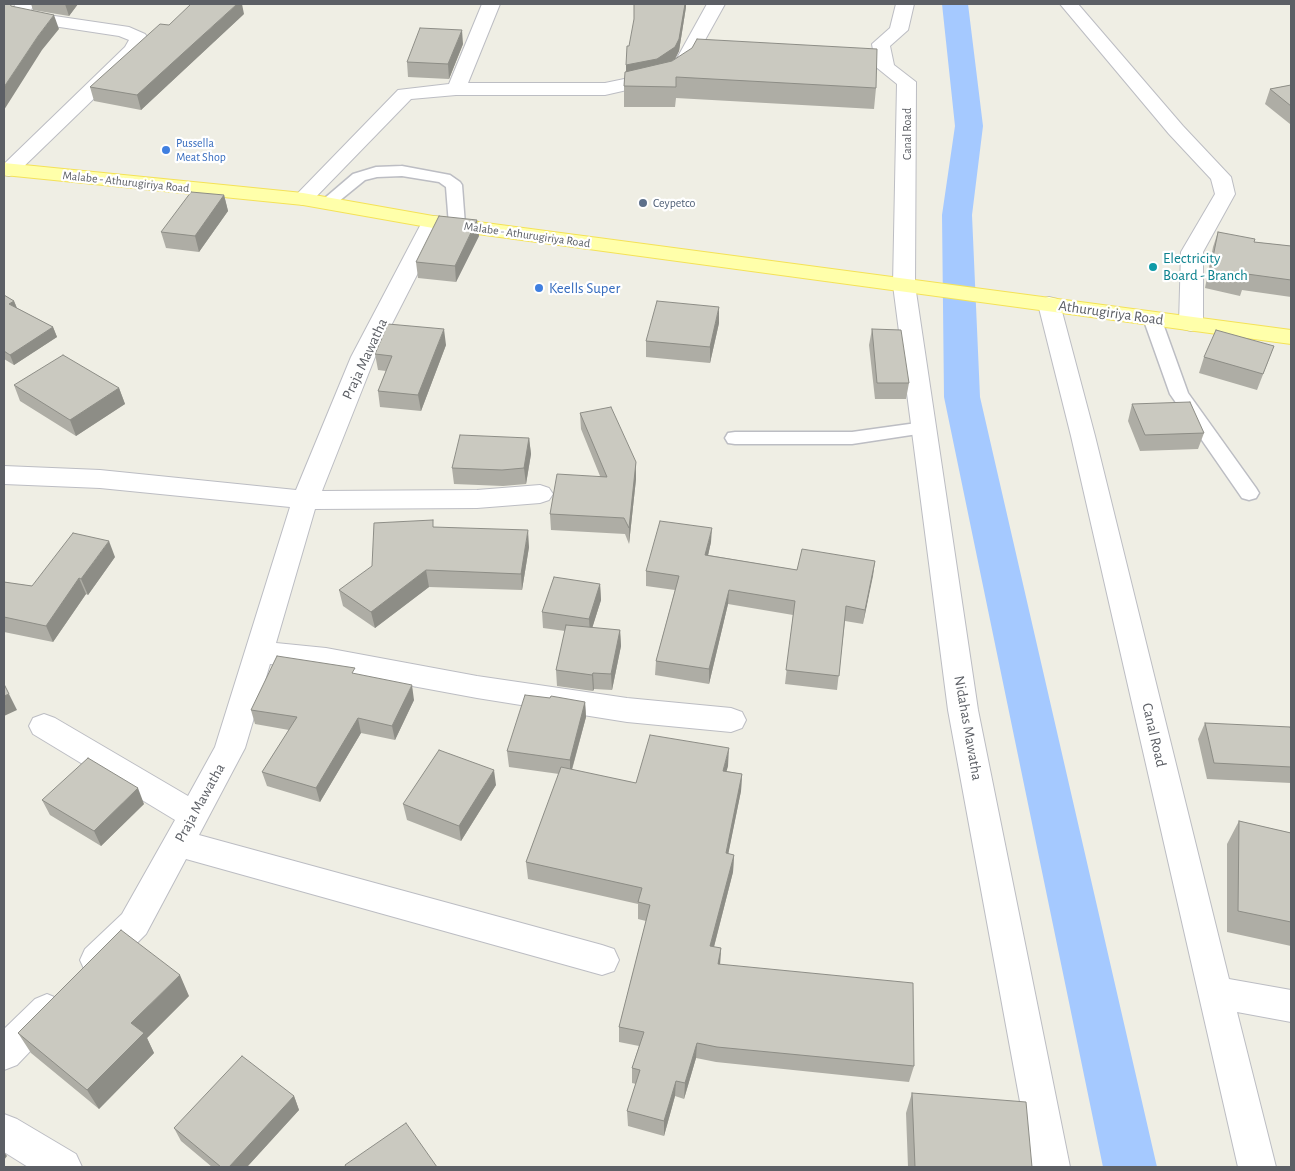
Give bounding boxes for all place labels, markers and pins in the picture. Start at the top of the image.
place label: Pussella Meat Shop [176,136,226,164]
marker: Pussella Meat Shop [160,144,172,156]
place label: Ceypetco [653,196,695,210]
marker: Ceypetco [637,197,649,209]
place label: Electricity Board - Branch [1163,249,1248,284]
marker: Electricity Board - Branch [1147,261,1159,273]
place label: Keells Super [549,279,620,297]
marker: Keells Super [533,282,545,294]

